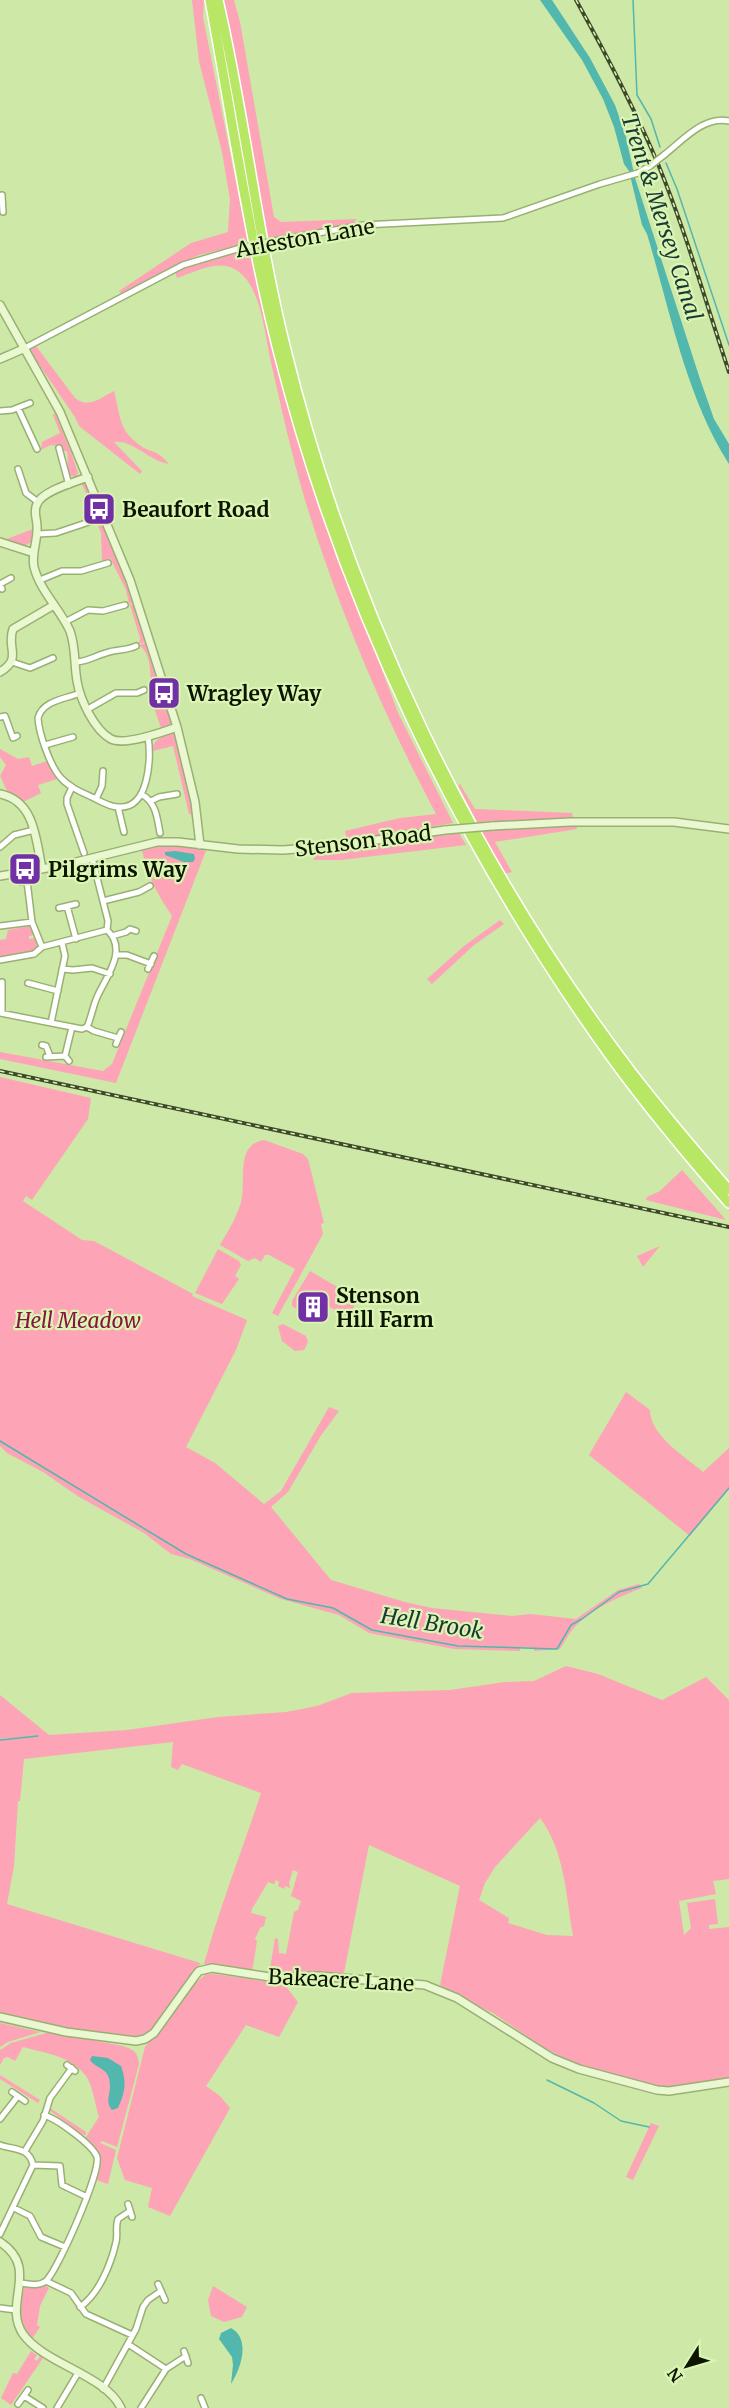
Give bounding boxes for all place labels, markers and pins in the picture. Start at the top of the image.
bus stop icon: Beaufort Road [81,491,117,527]
place label: Beaufort Road [122,496,270,523]
bus stop icon: Wragley Way [146,675,182,711]
place label: Wragley Way [186,680,322,707]
bus stop icon: Pilgrims Way [7,851,43,887]
place label: Pilgrims Way [48,856,188,883]
place label: Stenson Hill Farm [336,1282,434,1333]
building icon: Stenson Hill Farm [295,1289,331,1325]

